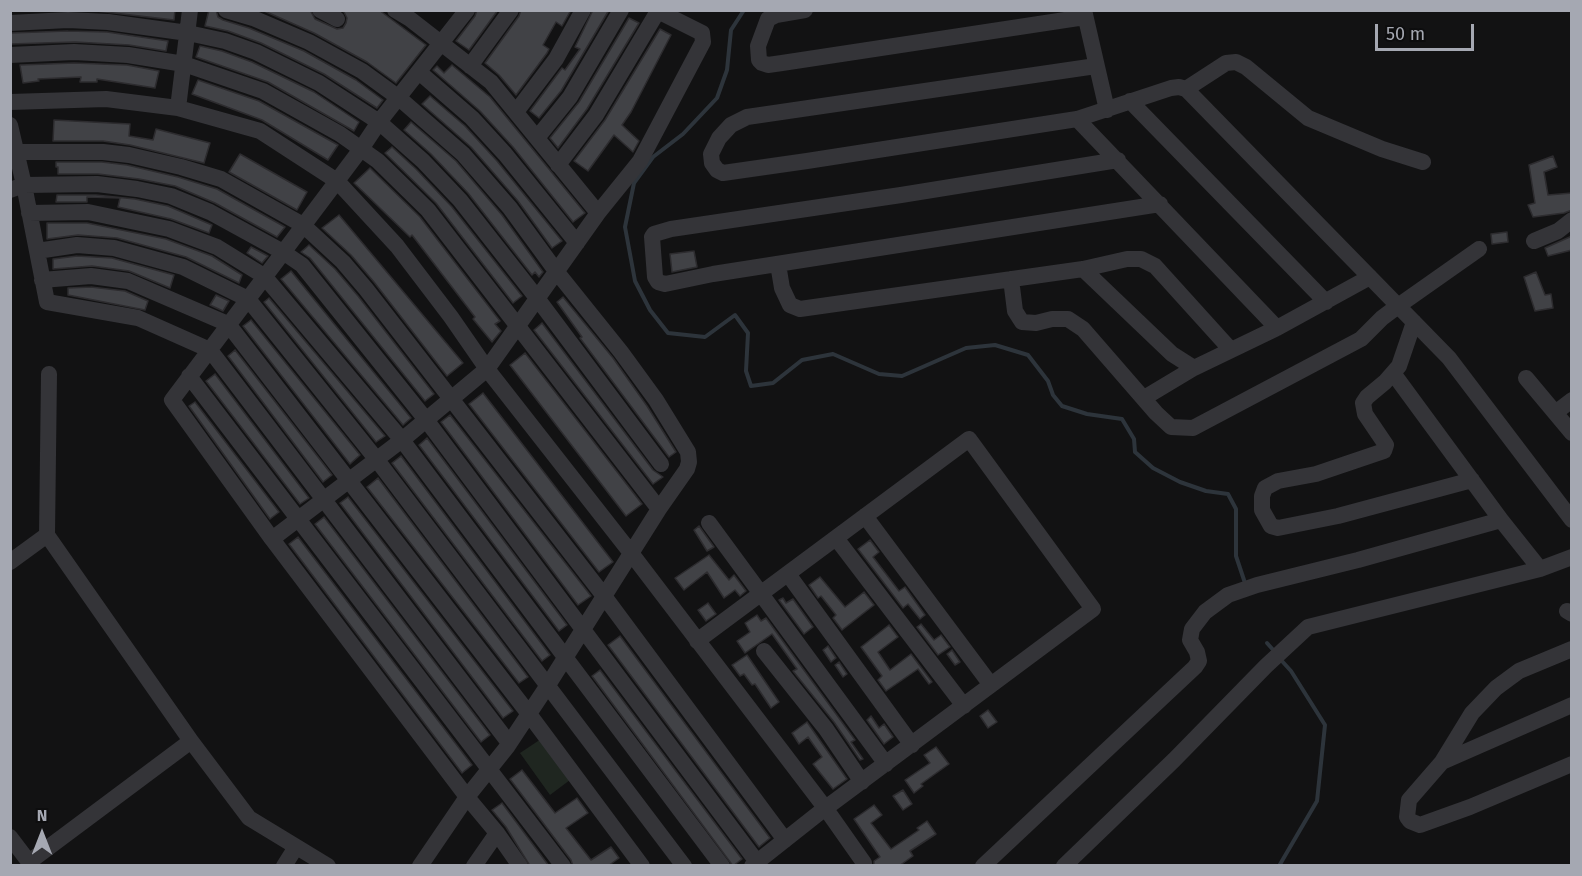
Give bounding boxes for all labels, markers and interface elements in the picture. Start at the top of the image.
scale bar [1378,12,1477,50]
text: 50 m [1386,23,1425,45]
north arrow [12,804,72,864]
text: N [37,806,47,825]

